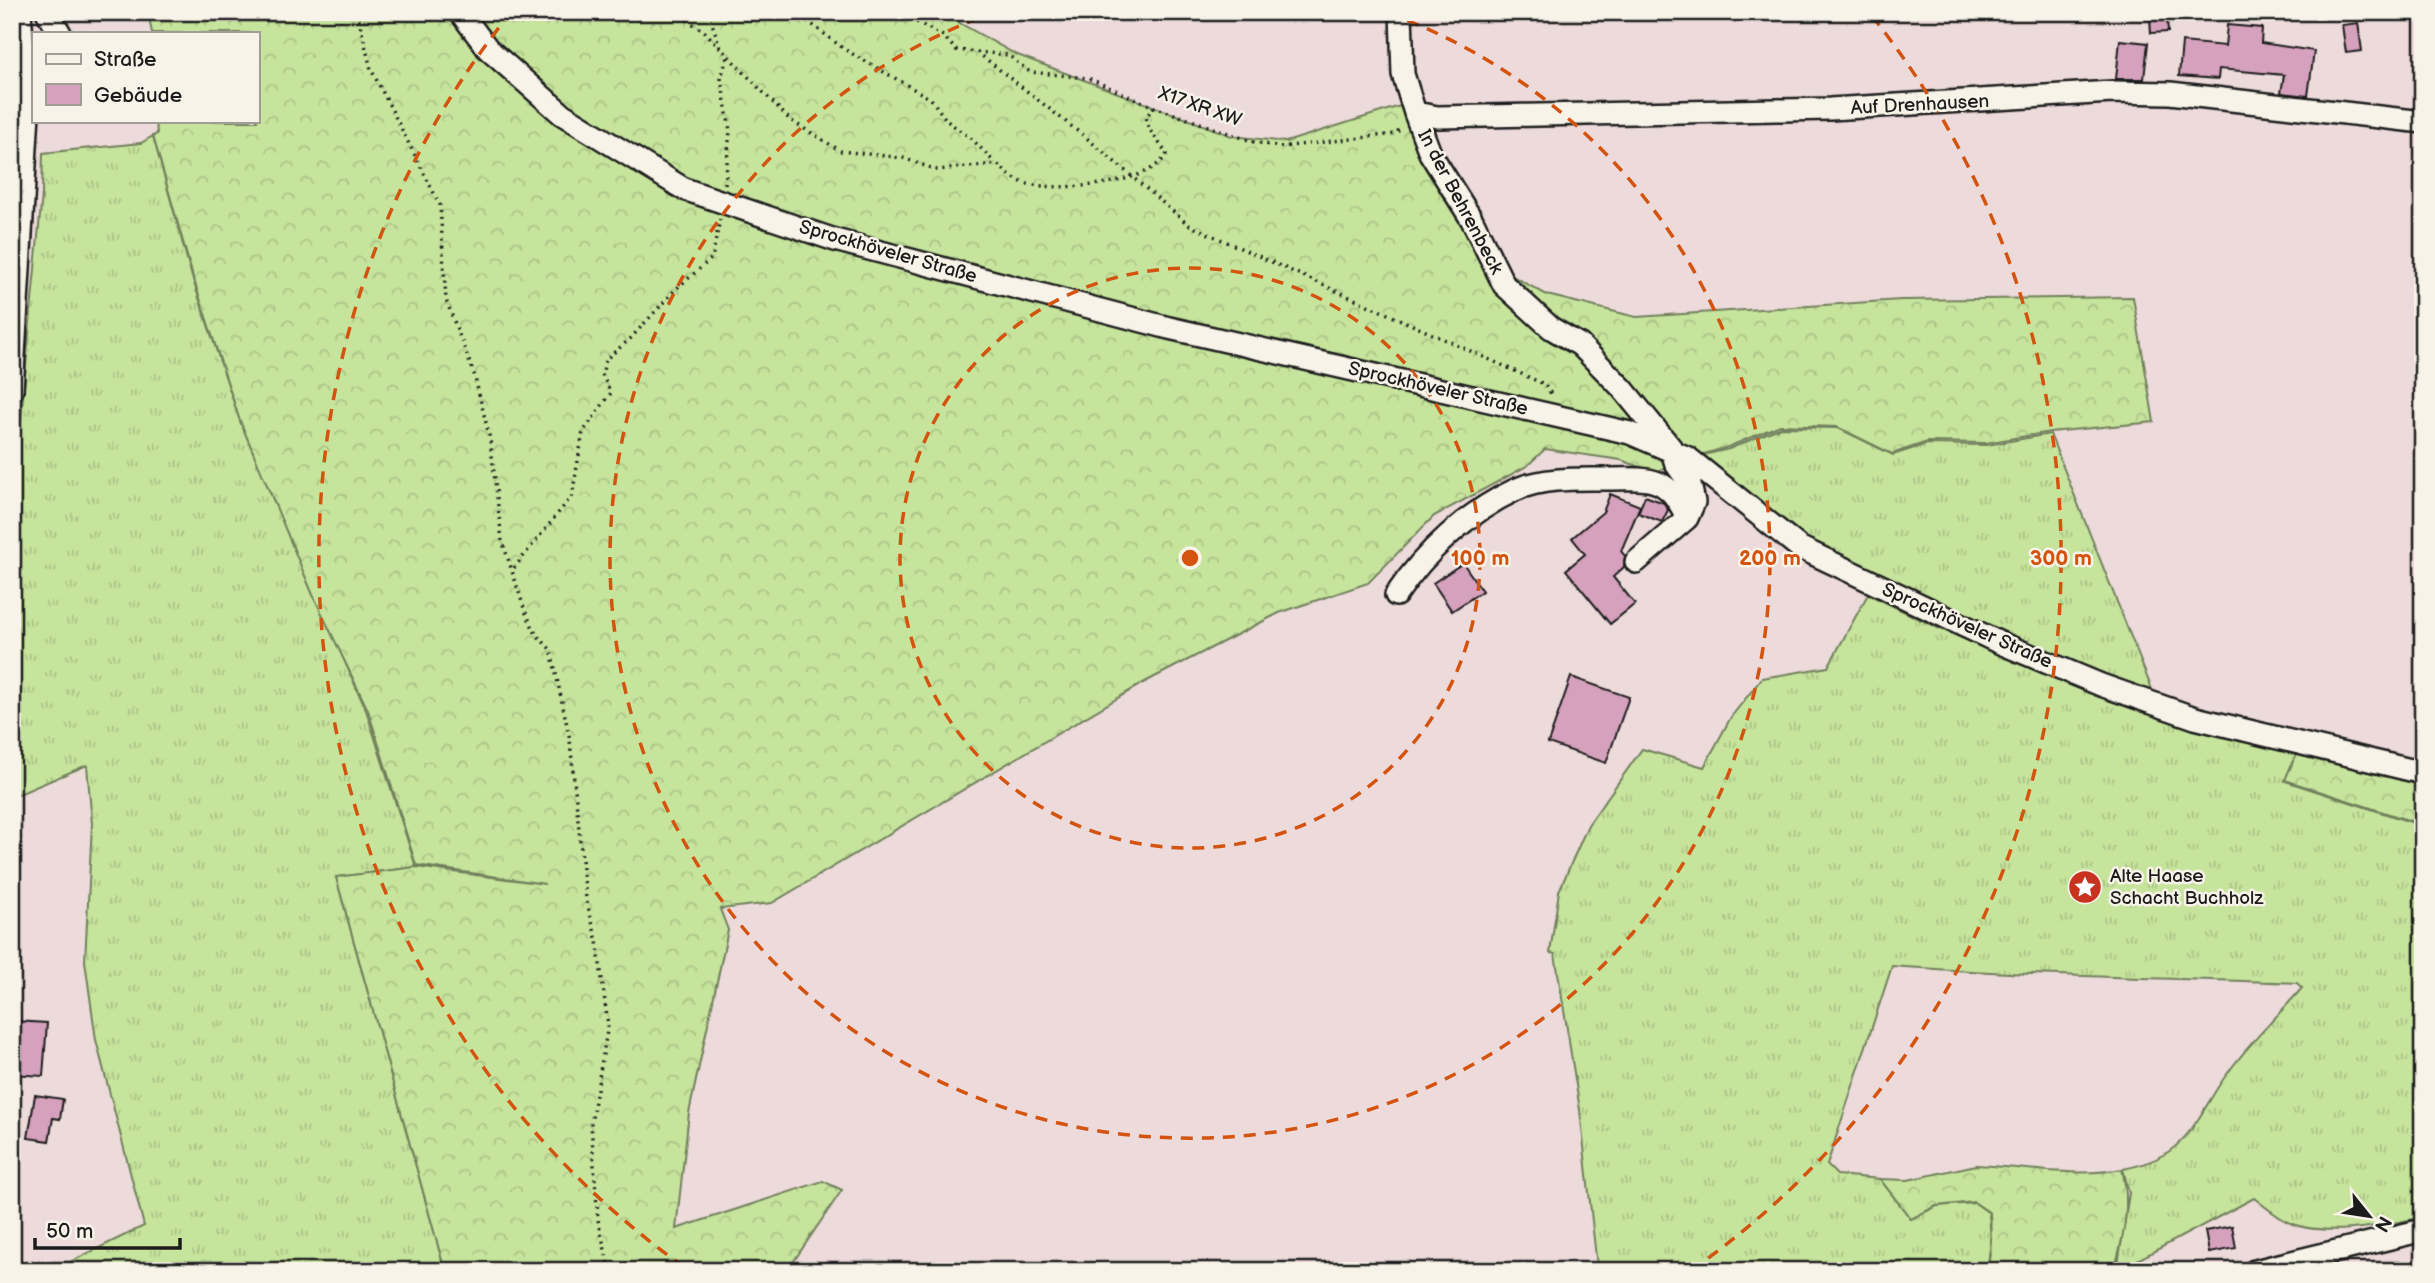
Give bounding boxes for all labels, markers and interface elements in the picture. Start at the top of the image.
legend [32,32,259,122]
text: Straße [94,47,156,72]
street label: X17 XR XW [1154,82,1245,132]
text: Gebäude [94,83,182,108]
street label: Auf Drenhausen [1850,90,1990,120]
street label: In der Behrenbeck [1412,126,1508,279]
street label: Sprockhöveler Straße [796,216,980,288]
street label: Sprockhöveler Straße [1346,357,1530,421]
centre of rings [1178,546,1202,570]
text: 100 m [1451,546,1509,571]
text: 200 m [1739,546,1801,571]
text: 300 m [2030,546,2092,571]
street label: Sprockhöveler Straße [1878,578,2056,674]
place label: Alte Haase Schacht Buchholz [2110,865,2264,910]
place icon: Alte Haase Schacht Buchholz [2066,868,2104,906]
north arrow [2334,1182,2404,1252]
scale bar [35,1206,180,1250]
text: N [2369,1212,2396,1236]
text: 50 m [46,1219,93,1244]

